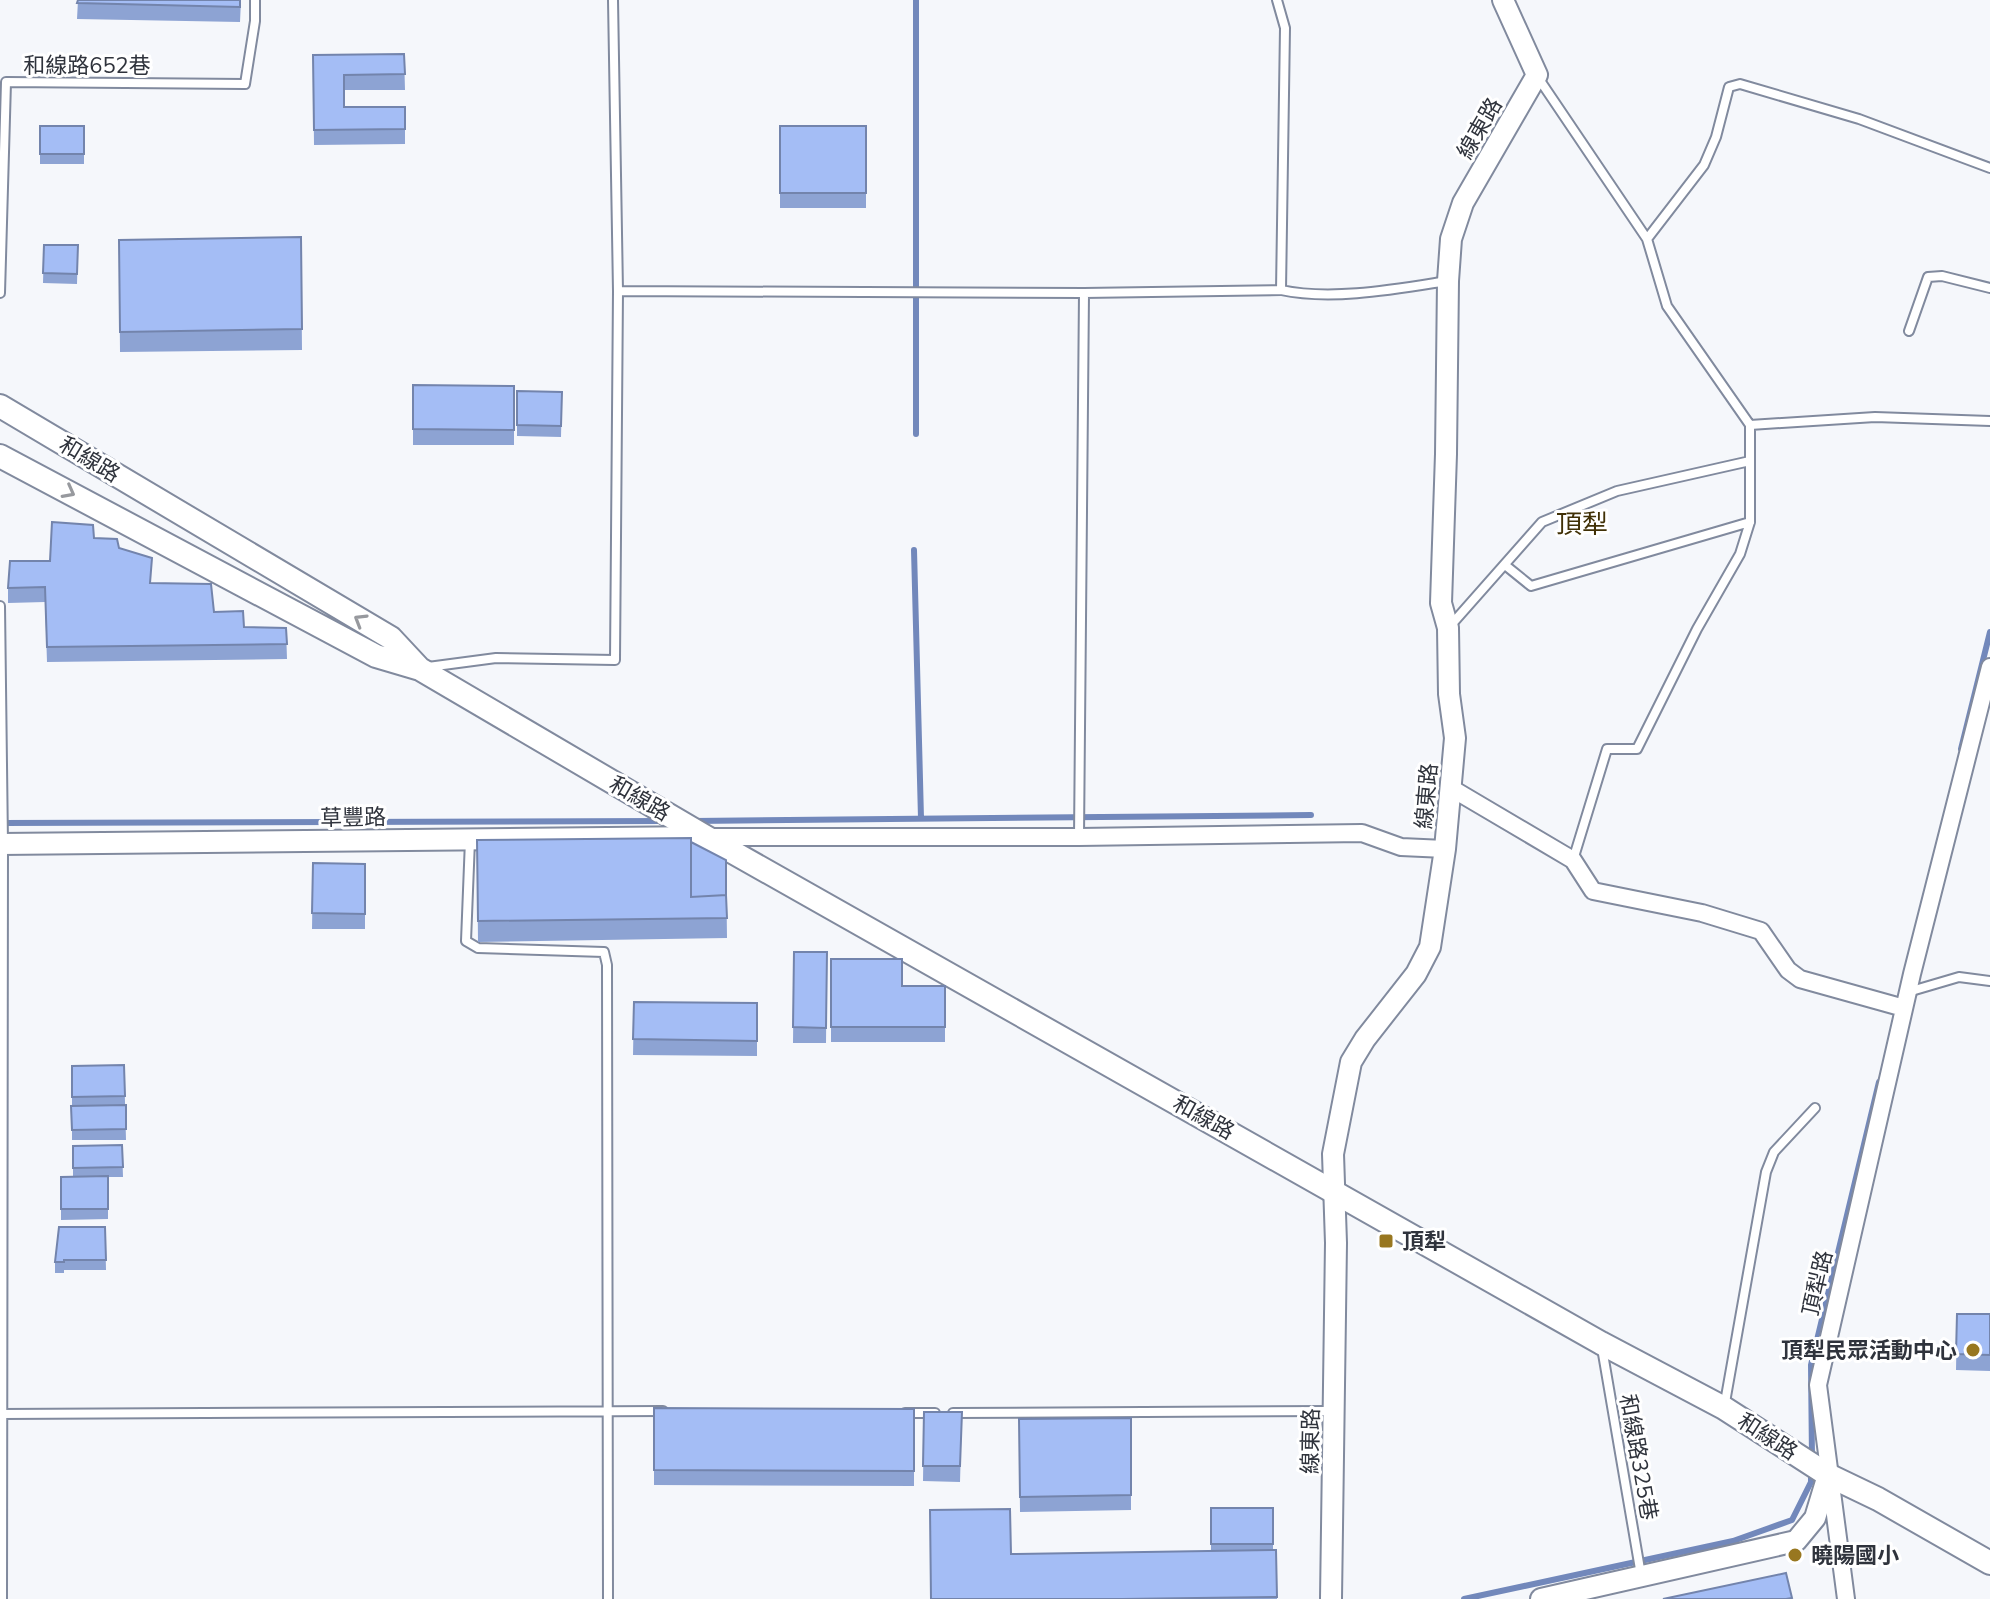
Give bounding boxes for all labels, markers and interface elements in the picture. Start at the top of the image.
street label: 和線路652巷 [23,51,151,81]
street label: 線東路 [1450,92,1509,165]
street label: 和線路 [53,430,126,490]
one-way arrow [61,483,75,498]
district label: 頂犁 [1556,507,1608,542]
one-way arrow [354,614,369,630]
street label: 線東路 [1409,762,1445,830]
street label: 和線路 [603,769,676,828]
street label: 草豐路 [320,802,386,834]
street label: 和線路 [1167,1089,1240,1147]
place label: 頂犁 [1402,1227,1446,1257]
marker: 頂犁 [1377,1232,1395,1250]
street label: 頂犁路 [1796,1248,1840,1319]
place label: 頂犁民眾活動中心 [1781,1336,1957,1366]
marker: 頂犁民眾活動中心 [1964,1341,1982,1359]
street label: 和線路325巷 [1612,1392,1664,1523]
street label: 和線路 [1732,1406,1803,1467]
street label: 線東路 [1295,1408,1327,1474]
place label: 曉陽國小 [1811,1541,1899,1571]
marker: 曉陽國小 [1786,1546,1804,1564]

